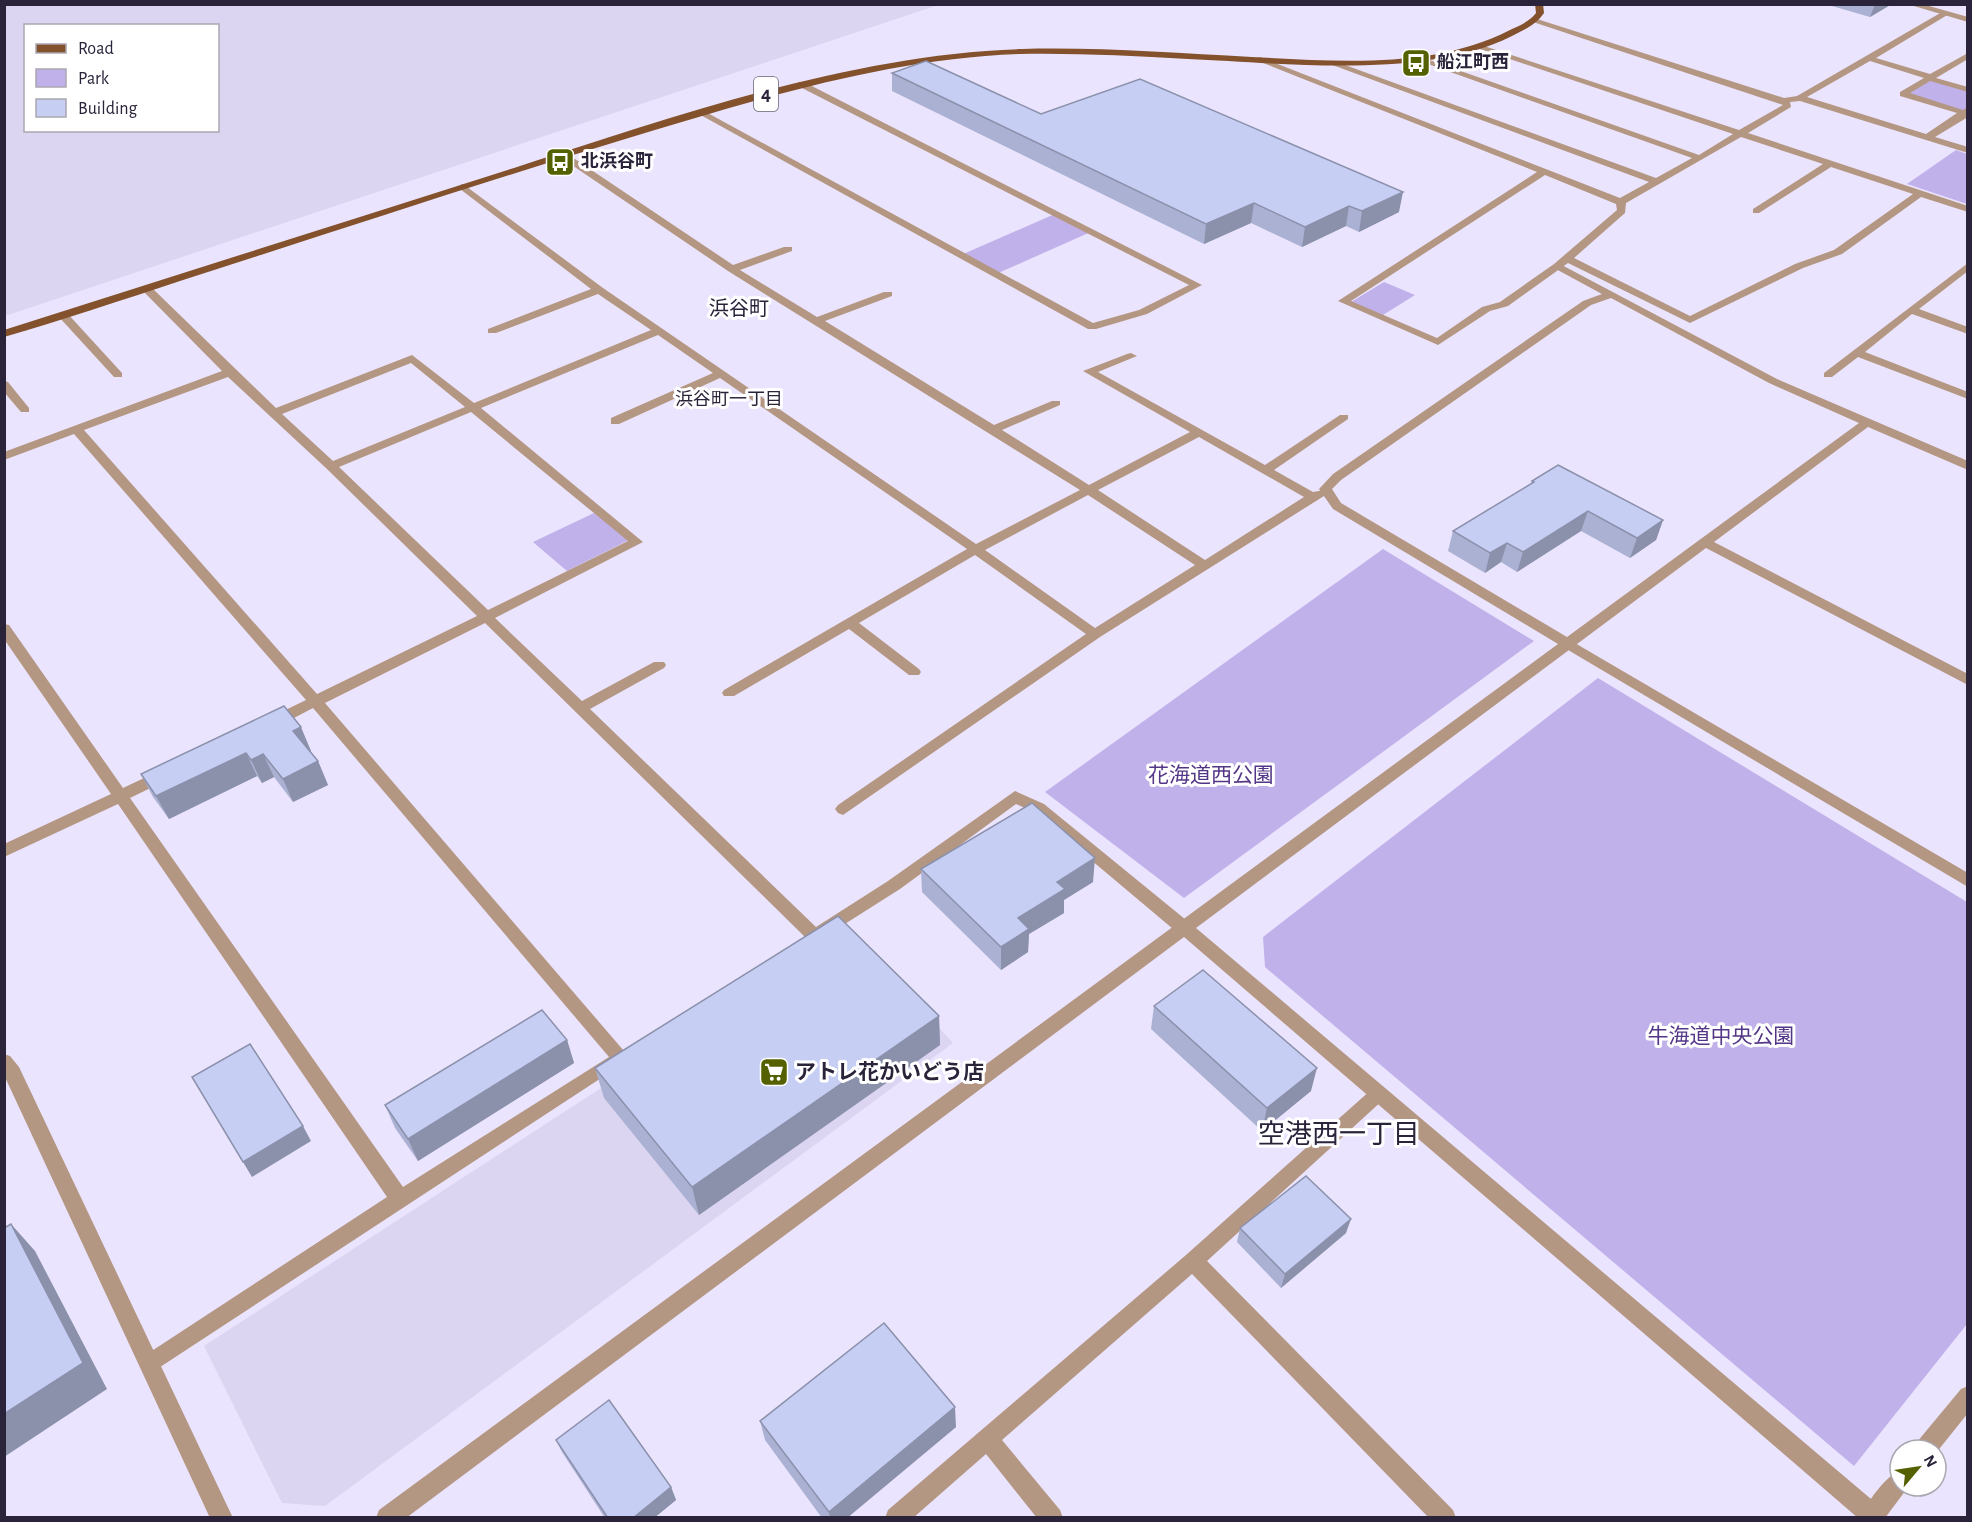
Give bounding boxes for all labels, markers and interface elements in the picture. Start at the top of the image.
legend [24,24,219,132]
text: Road [78,40,114,58]
bus stop icon: 船江町西 [1400,47,1432,79]
place label: 船江町西 [1437,52,1509,72]
text: Park [78,70,110,88]
road number: 4 [754,77,778,111]
text: Building [78,100,138,118]
bus stop icon: 北浜谷町 [544,146,576,178]
place label: 北浜谷町 [581,151,653,171]
district label: 浜谷町 [709,298,769,319]
district label: 浜谷町一丁目 [675,389,783,409]
park label: 花海道西公園 [1148,764,1274,786]
park label: 牛海道中央公園 [1648,1025,1795,1047]
supermarket icon: アトレ花かいどう店 [758,1056,790,1088]
place label: アトレ花かいどう店 [795,1061,984,1083]
district label: 空港西一丁目 [1258,1120,1420,1148]
north arrow [1888,1438,1948,1498]
text: N [1921,1452,1940,1470]

